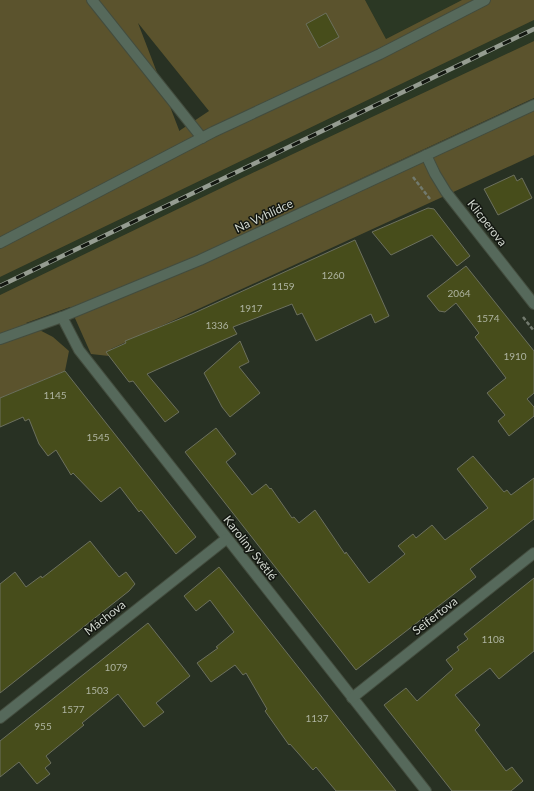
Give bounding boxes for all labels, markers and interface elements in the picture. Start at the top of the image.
street label: Na Vyhlídce [232,195,295,236]
street label: Klicperova [464,196,510,249]
house number: 1260 [321,269,345,281]
house number: 1159 [271,280,295,292]
house number: 2064 [447,287,471,299]
house number: 1917 [239,302,263,314]
house number: 1574 [476,312,500,324]
house number: 1336 [205,319,229,331]
house number: 1910 [503,350,527,362]
house number: 1145 [43,389,67,401]
house number: 1545 [86,431,110,443]
street label: Karoliny Světlé [220,512,280,583]
street label: Seifertova [409,593,460,638]
street label: Máchova [81,597,128,638]
house number: 1108 [481,633,505,645]
house number: 1079 [104,661,128,673]
house number: 1503 [85,684,109,696]
house number: 1577 [61,703,85,715]
house number: 1137 [305,712,329,724]
house number: 955 [34,720,52,732]

